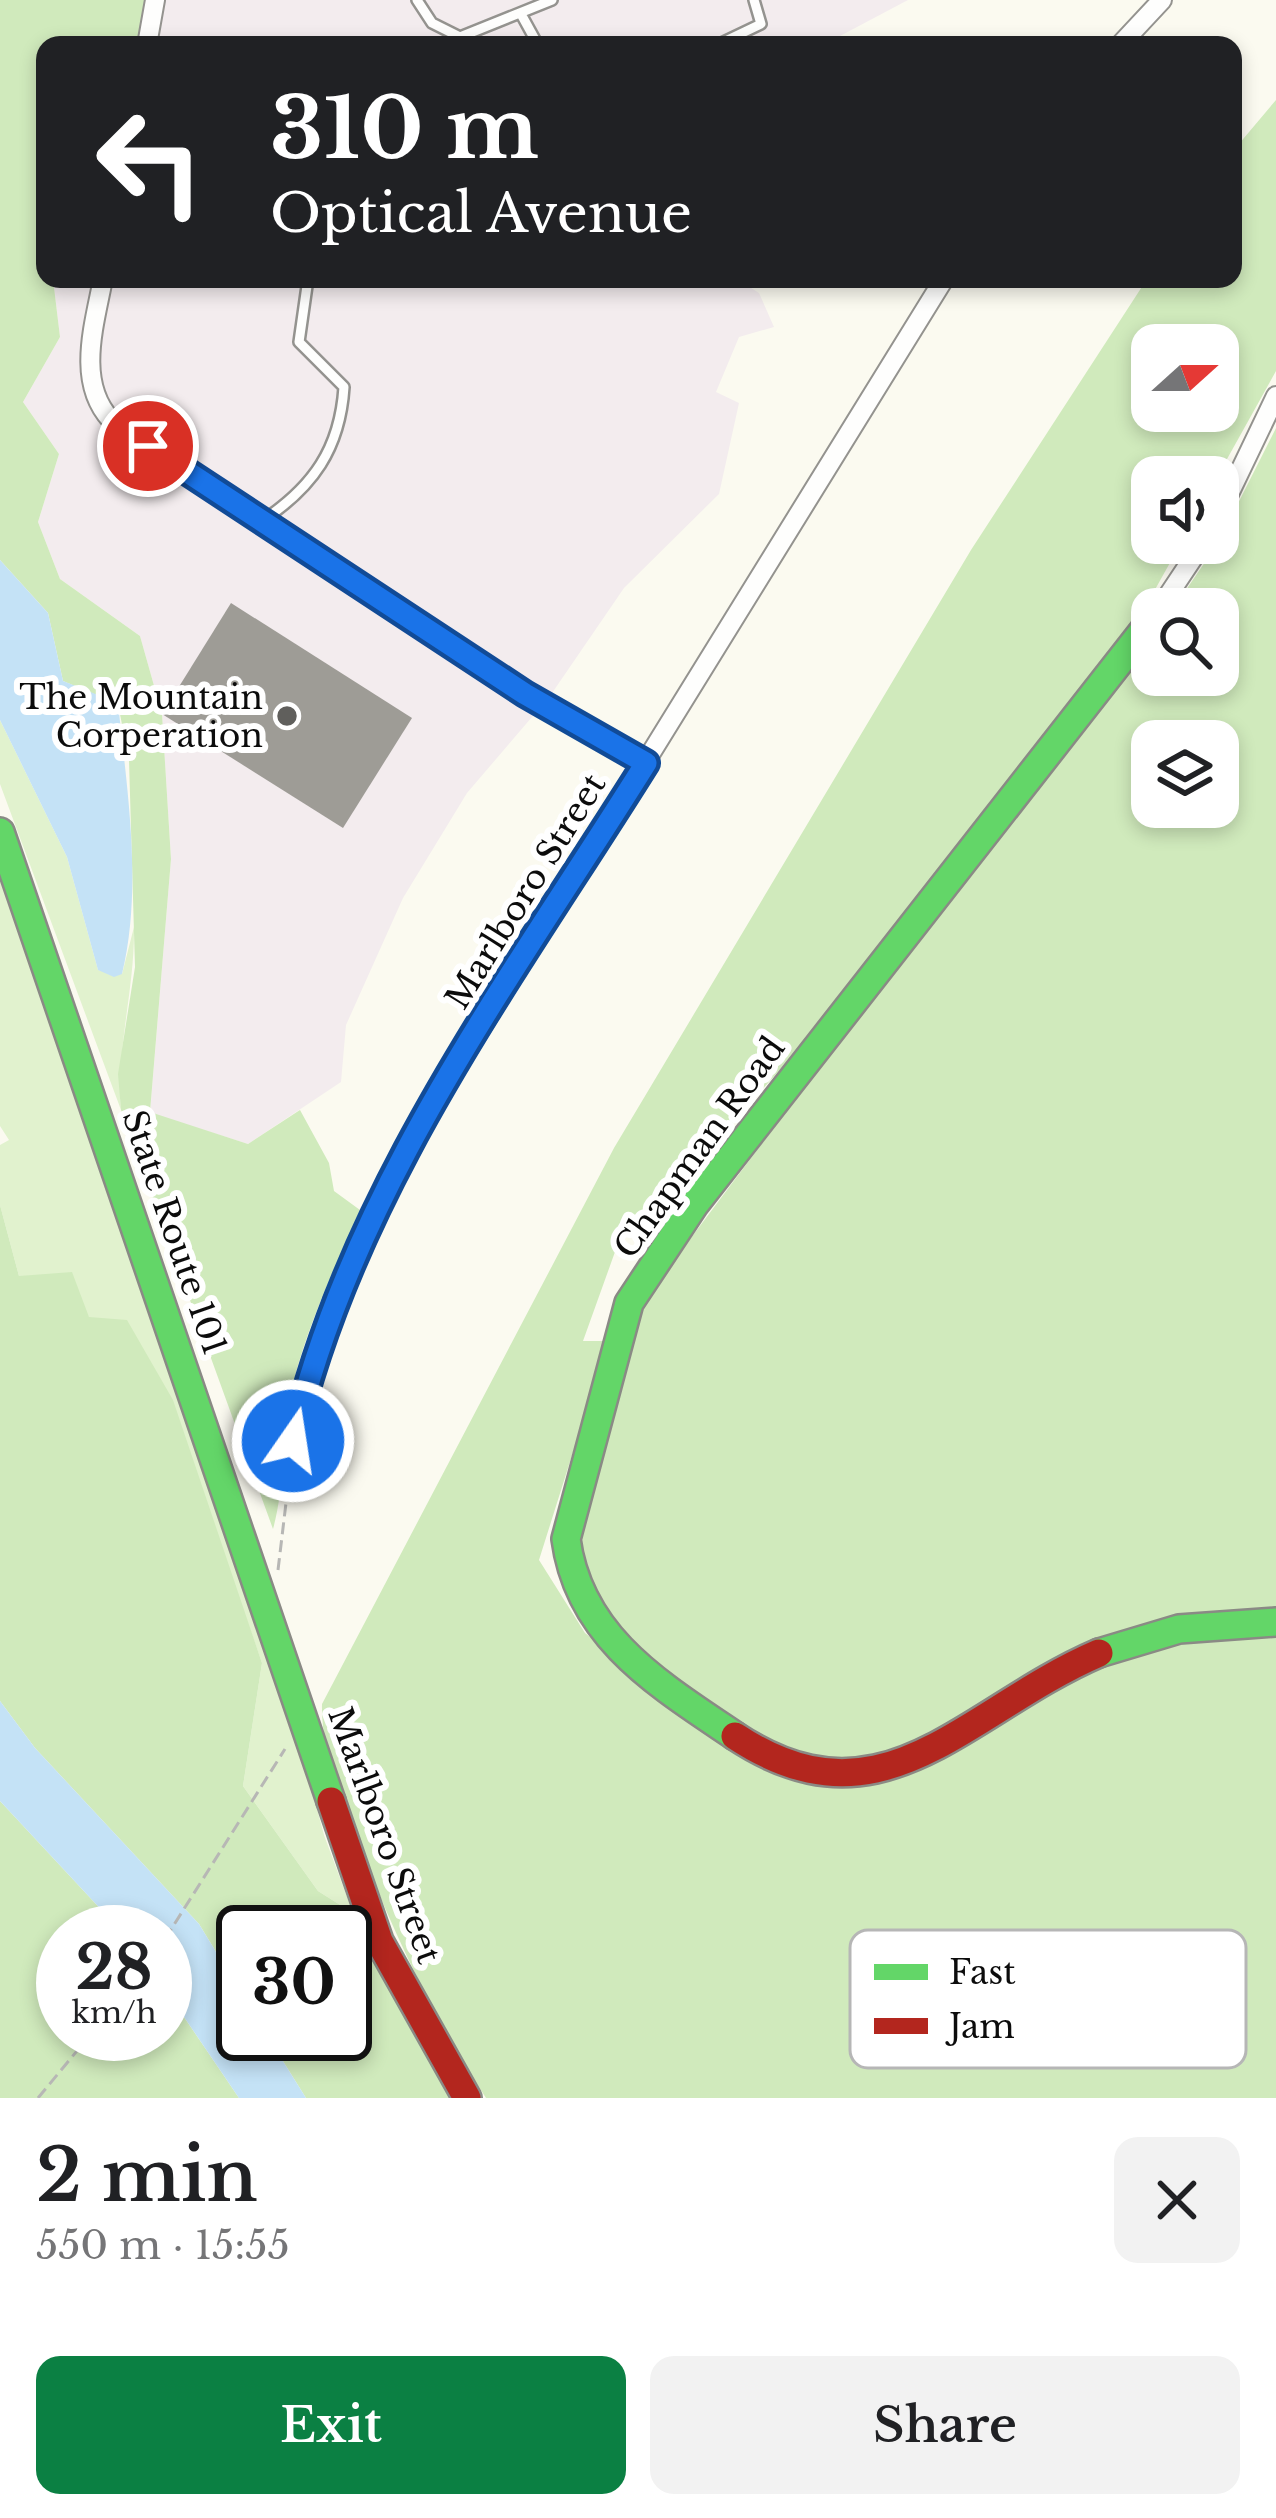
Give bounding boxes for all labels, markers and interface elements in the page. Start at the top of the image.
text: 310 m [270,77,539,181]
icon: left [72,84,228,240]
text: Optical Avenue [270,180,692,247]
north arrow [1131,324,1239,432]
map controls [1131,324,1239,828]
pin [97,395,199,497]
icon: arrive [115,413,181,479]
button: sound [1131,456,1239,564]
button: search [1131,588,1239,696]
place label: The Mountain Corperation [19,677,263,756]
marker: The Mountain Corperation [274,703,300,729]
button: layers [1131,720,1239,828]
street label: Marlboro Street [437,766,615,1016]
street label: Chapman Road [605,1029,793,1266]
street label: State Route 101 [113,1104,236,1360]
position arrow [230,1378,356,1504]
street label: Marlboro Street [319,1701,450,1969]
speed limit sign: 30 [216,1905,372,2061]
legend [850,1930,1246,2068]
text: 28 [75,1931,153,2005]
text: Fast [949,1952,1016,1993]
text: km/h [71,1994,157,2031]
text: Jam [945,2006,1015,2047]
text: 2 min [36,2131,258,2220]
button: close [1114,2137,1240,2263]
text: 550 m · 15:55 [36,2221,290,2270]
button: Exit [36,2356,626,2494]
button: Share [650,2356,1240,2494]

